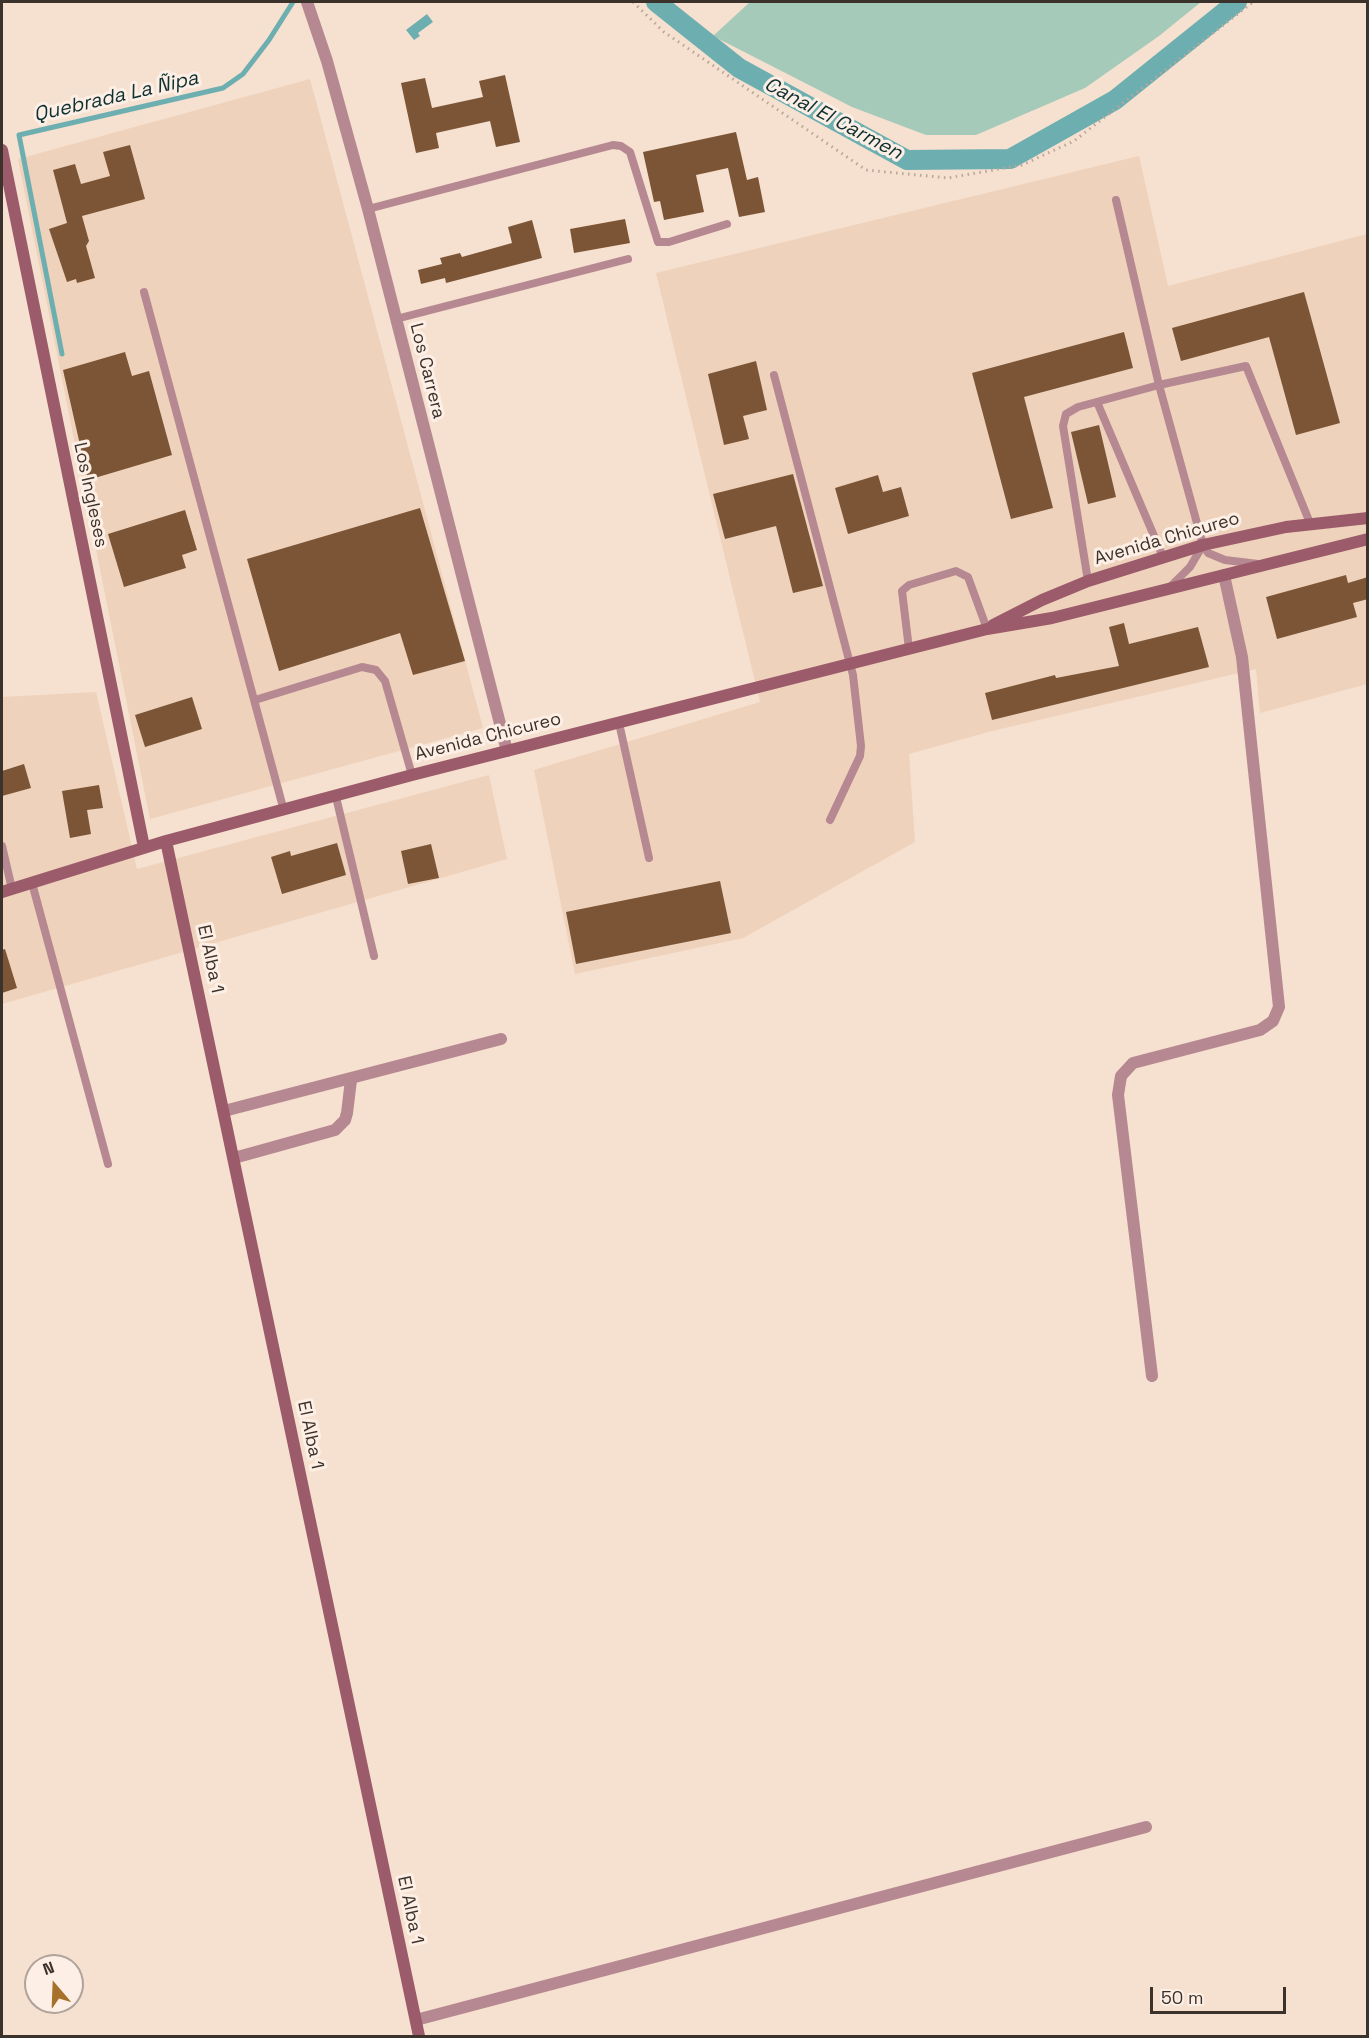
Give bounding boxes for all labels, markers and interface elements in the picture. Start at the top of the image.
water label: Quebrada La Ñipa [31,66,201,128]
water label: Canal El Carmen [760,73,906,165]
street label: Los Carrera [405,321,449,421]
street label: Los Ingleses [68,441,112,549]
street label: Avenida Chicureo [1092,508,1242,570]
street label: Avenida Chicureo [413,708,563,766]
street label: El Alba 1 [192,923,228,995]
street label: El Alba 1 [292,1399,328,1471]
street label: El Alba 1 [392,1874,428,1946]
north arrow [24,1954,84,2014]
text: N [40,1957,57,1980]
scale bar [1153,1975,1290,2013]
text: 50 m [1161,1986,1203,2009]

